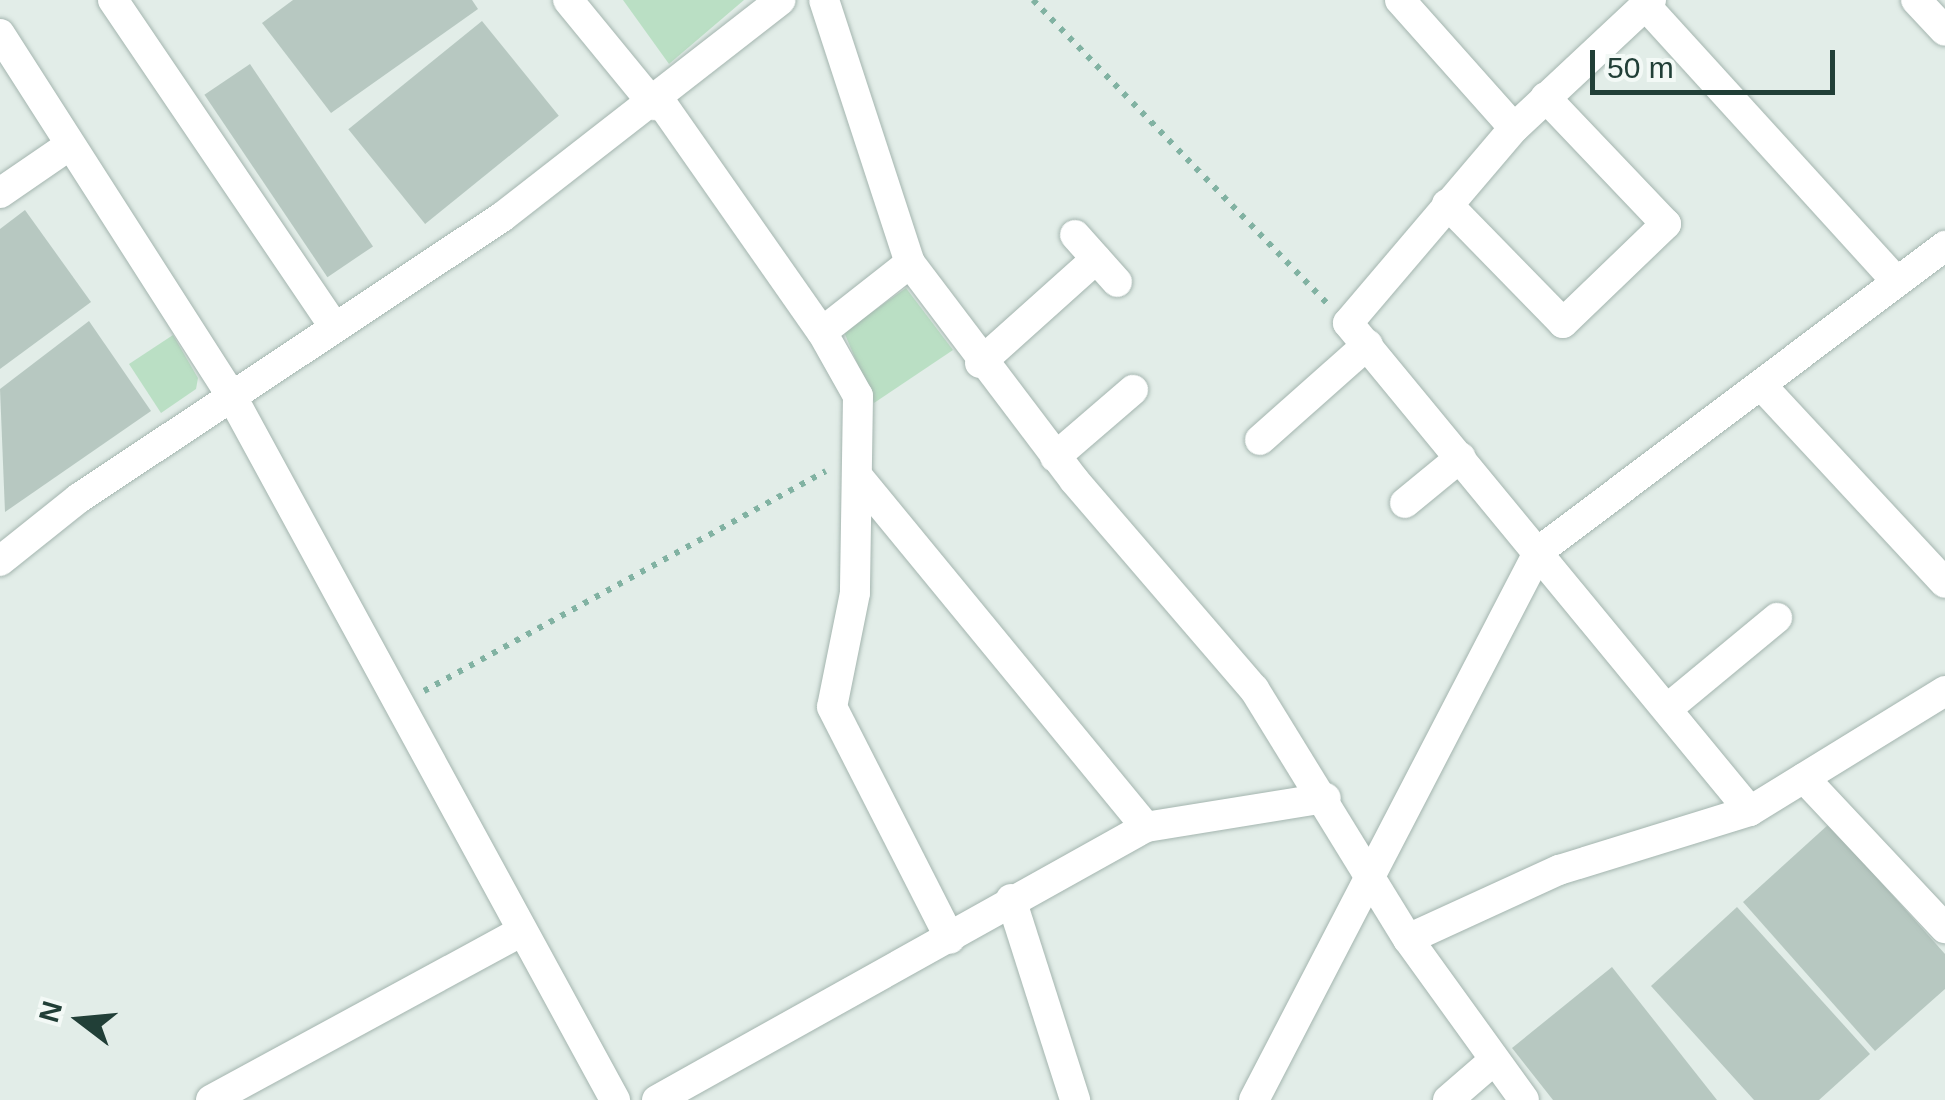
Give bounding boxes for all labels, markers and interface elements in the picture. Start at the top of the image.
scale bar [1595,30,1840,92]
text: 50 m [1607,51,1674,84]
north arrow [30,970,130,1070]
text: N [33,998,68,1026]

